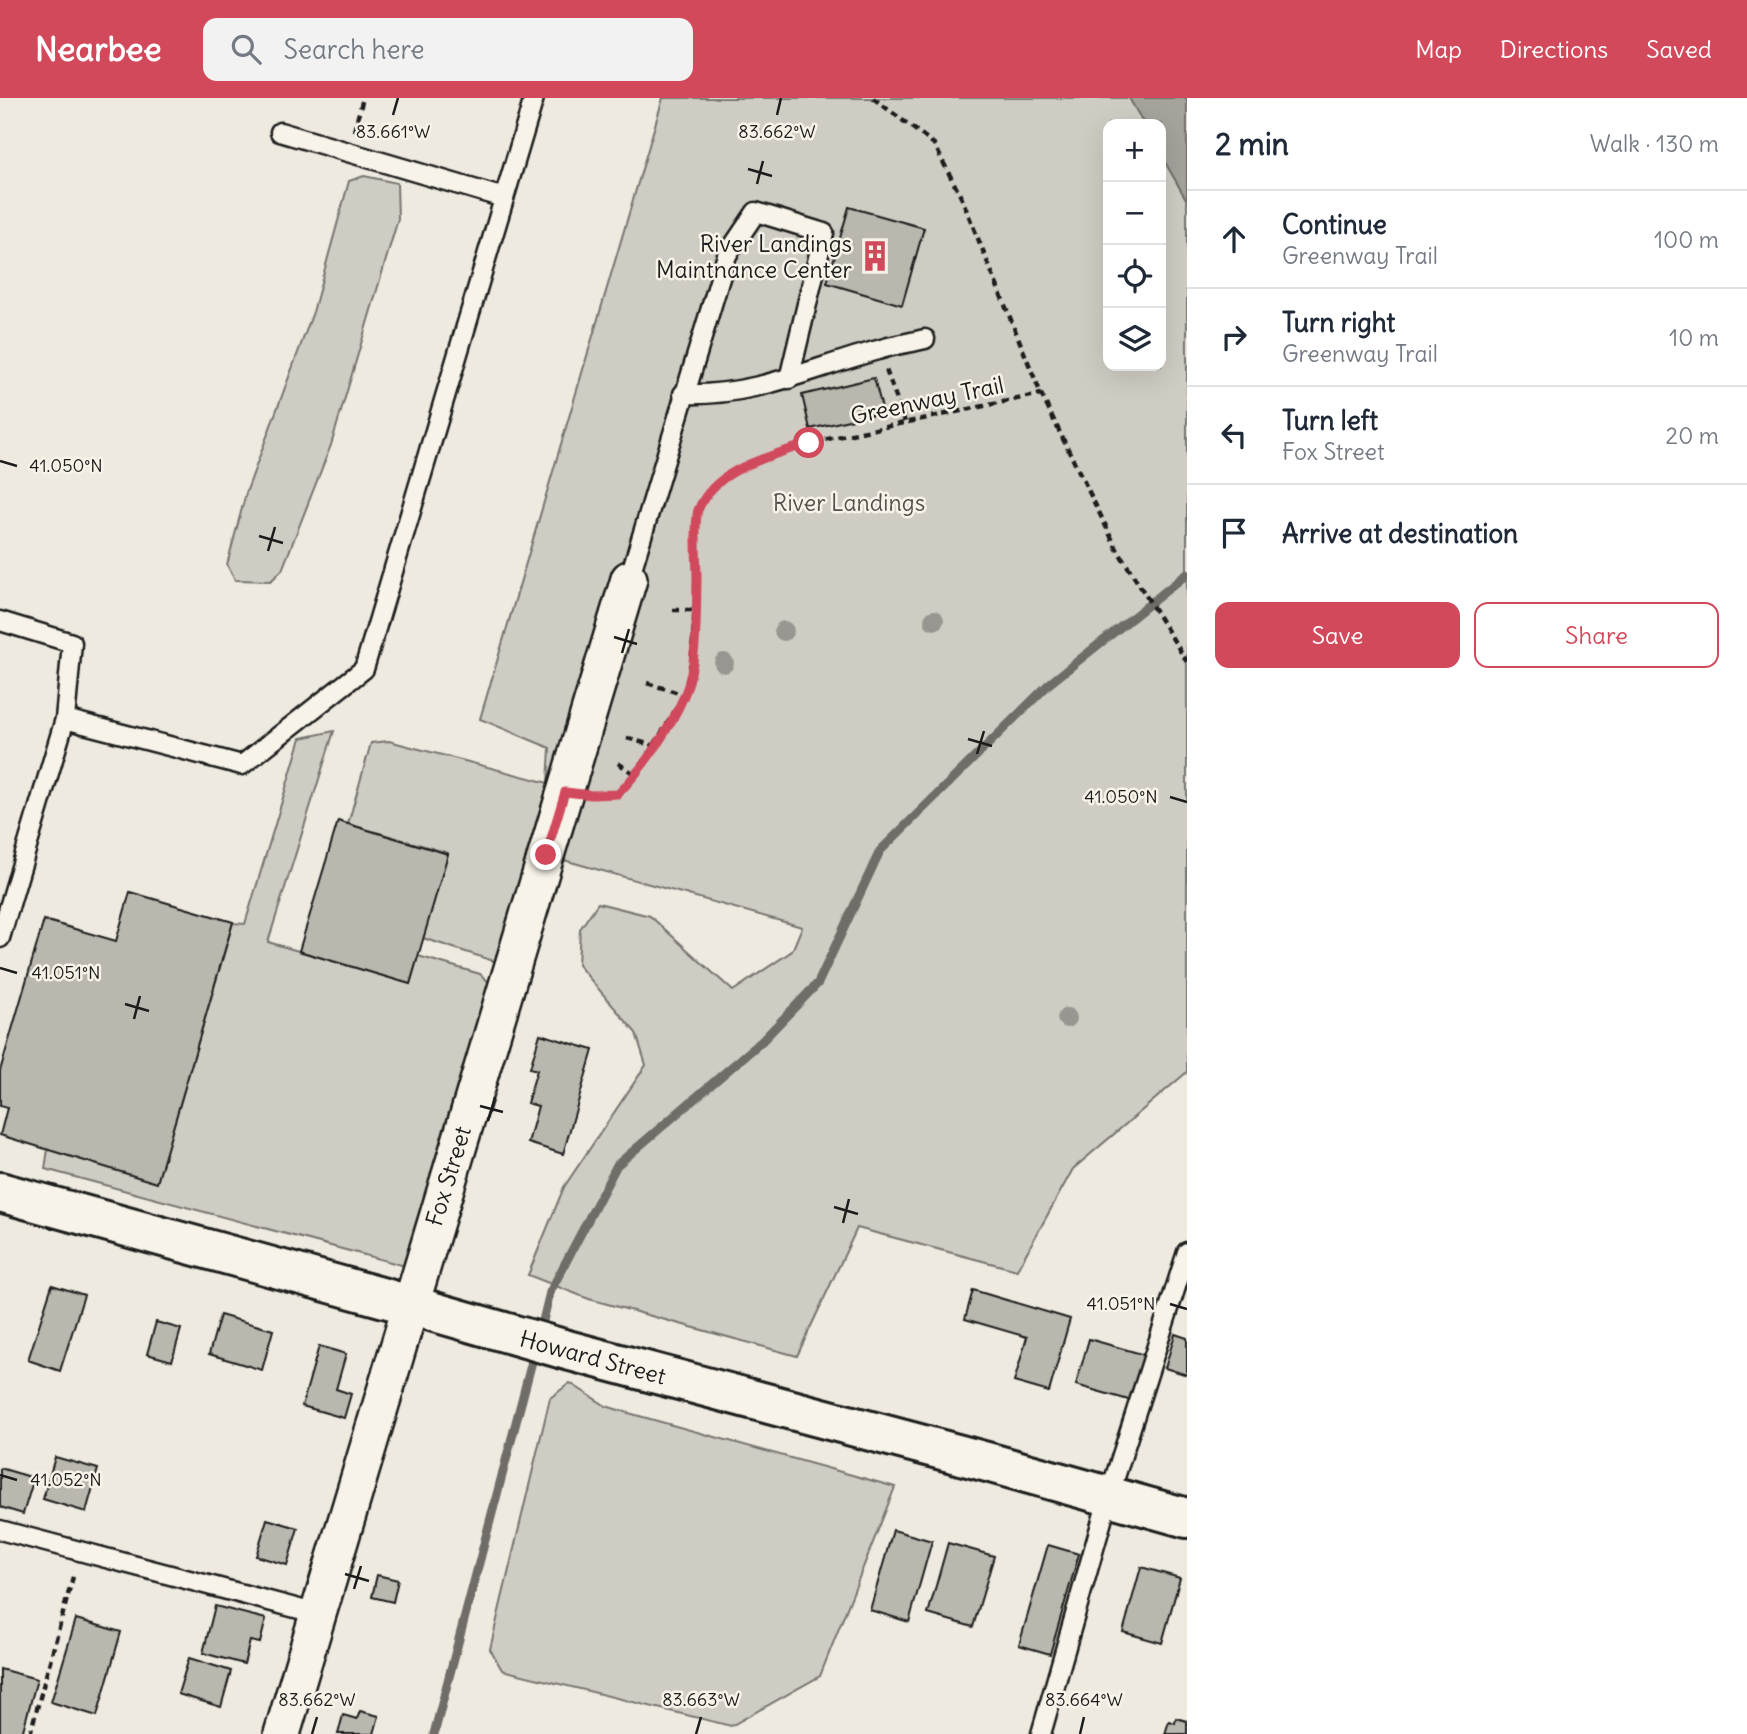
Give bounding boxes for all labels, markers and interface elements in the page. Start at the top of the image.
search box [203,18,693,81]
text: Nearbee [35,28,161,70]
icon: search [227,30,265,68]
text: Search here [283,33,424,66]
text: Map [1415,34,1462,64]
text: Directions [1500,34,1608,64]
text: Saved [1646,34,1712,64]
map controls [1103,119,1166,371]
button: + [1103,119,1166,182]
text: 83.661°W [356,120,430,143]
text: 83.662°W [738,120,816,143]
text: 2 min [1215,125,1289,163]
text: Walk · 130 m [1590,129,1719,158]
button: − [1103,182,1166,245]
text: Continue [1282,208,1387,241]
icon: ahead [1215,220,1253,258]
text: 100 m [1654,225,1719,254]
place label: River Landings Maintnance Center [656,229,853,284]
building icon: River Landings Maintnance Center [858,239,892,273]
text: Greenway Trail [1282,241,1438,270]
button: locate [1103,245,1166,308]
text: Turn right [1282,306,1395,339]
button: layers [1103,308,1166,371]
icon: right [1215,318,1253,356]
text: 10 m [1669,323,1719,352]
text: Greenway Trail [1282,339,1438,368]
street label: Greenway Trail [848,370,1006,430]
text: Turn left [1282,404,1378,437]
icon: left [1215,416,1253,454]
text: 20 m [1666,421,1719,450]
route start [793,427,824,458]
text: Fox Street [1282,437,1385,466]
text: 41.050°N [29,454,103,477]
park label: River Landings [773,488,925,517]
icon: arrive [1215,514,1253,552]
text: Arrive at destination [1282,517,1518,550]
button: Save [1215,602,1460,668]
button: Share [1474,602,1719,668]
text: 41.050°N [1084,785,1158,808]
route end [530,839,561,870]
text: 41.051°N [32,961,100,984]
street label: Fox Street [419,1122,477,1229]
text: 41.051°N [1087,1292,1155,1315]
street label: Howard Street [517,1324,670,1391]
text: 41.052°N [30,1468,102,1491]
text: 83.662°W [278,1688,356,1711]
text: 83.663°W [662,1688,740,1711]
text: 83.664°W [1045,1688,1123,1711]

